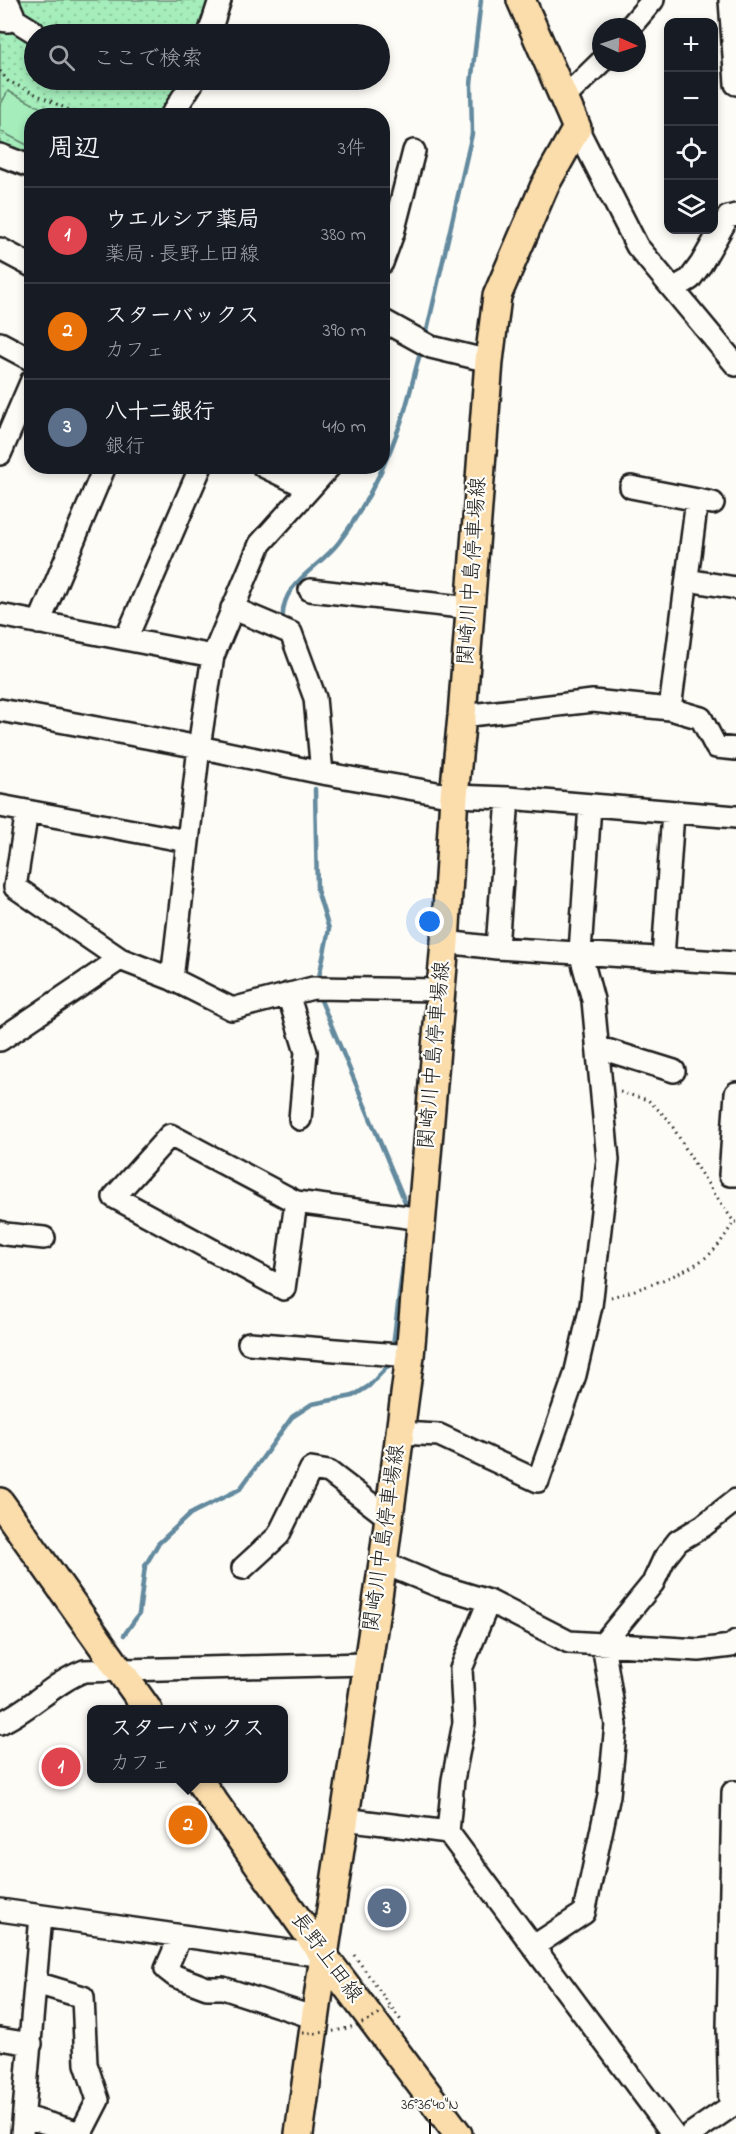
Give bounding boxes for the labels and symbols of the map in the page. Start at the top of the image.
north arrow [592,18,646,72]
street label: 関崎川中島停車場線 [451,476,495,666]
your location [415,907,444,936]
street label: 関崎川中島停車場線 [412,960,458,1150]
street label: 関崎川中島停車場線 [357,1442,413,1634]
pin: 1 [42,1744,80,1790]
pin: 2 [168,1802,207,1848]
pin: 3 [368,1886,406,1930]
street label: 長野上田線 [283,1907,369,2009]
text: 36°36'40"N [401,2094,459,2116]

